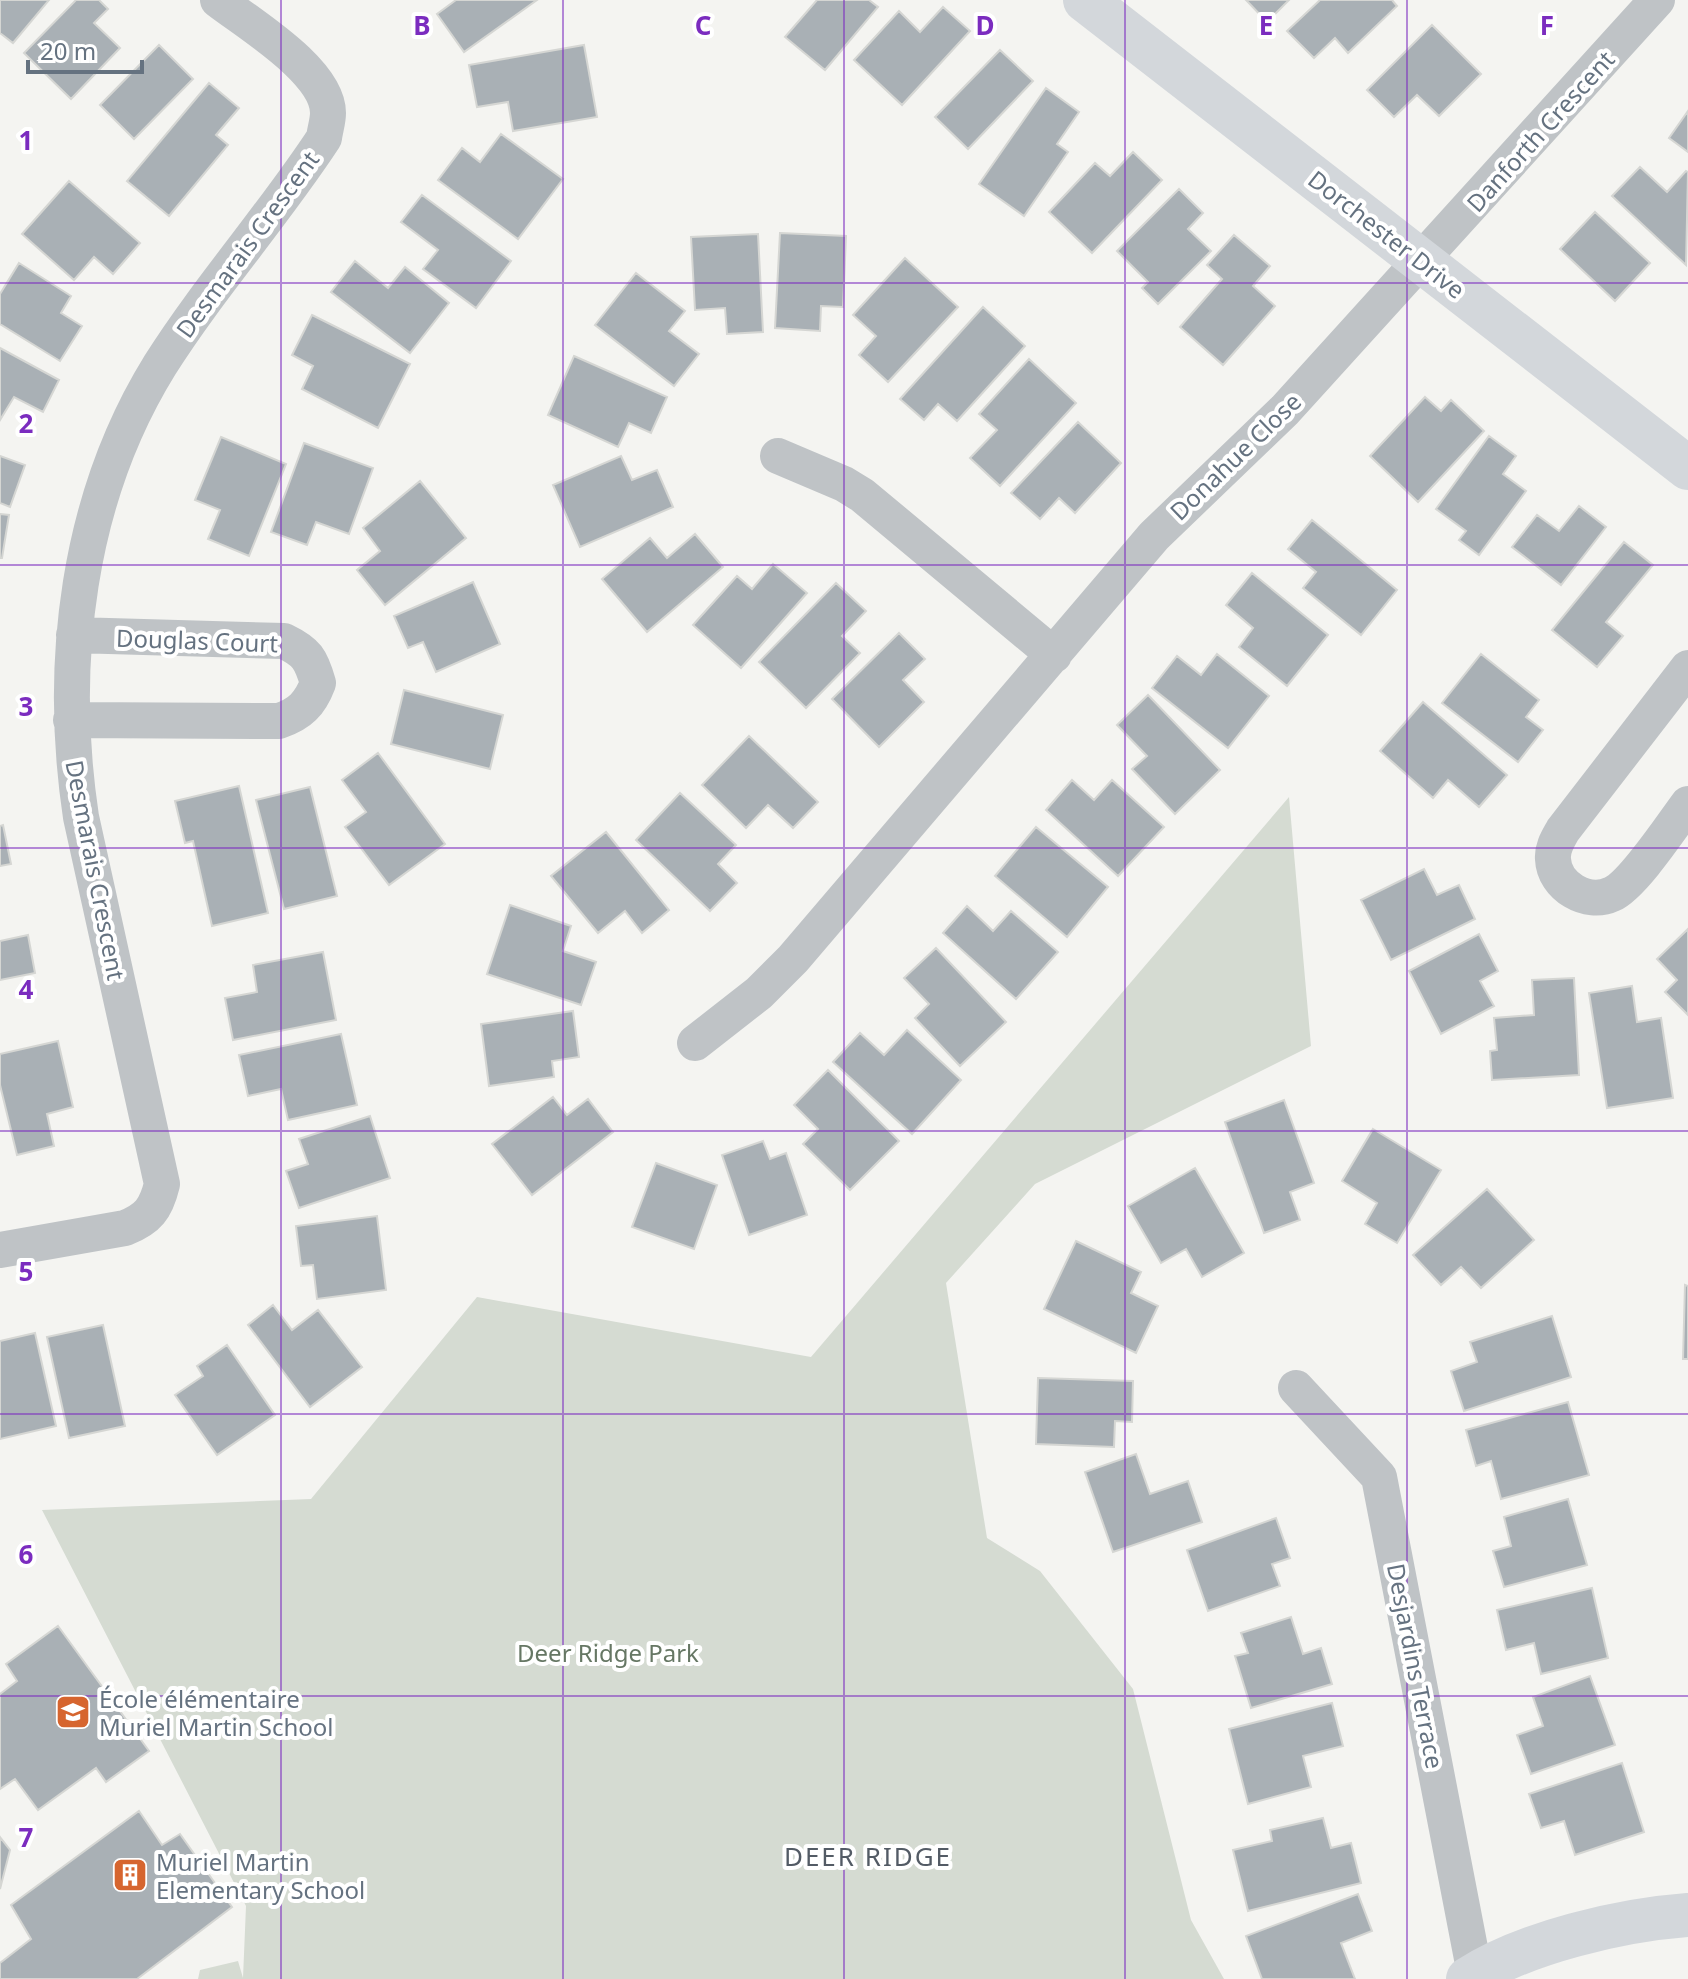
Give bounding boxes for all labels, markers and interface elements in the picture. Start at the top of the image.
text: B [413,7,431,43]
text: C [695,7,711,43]
text: D [975,7,995,43]
text: E [1259,7,1273,43]
text: F [1540,7,1554,43]
scale bar [28,24,142,74]
text: 20 m [40,34,96,67]
street label: Danforth Crescent [1459,43,1622,219]
text: 1 [19,122,33,158]
street label: Desmarais Crescent [168,144,326,344]
street label: Dorchester Drive [1302,162,1472,306]
street label: Donahue Close [1162,385,1308,527]
text: 2 [19,405,34,441]
street label: Douglas Court [115,621,279,659]
text: 3 [19,688,33,724]
street label: Desmarais Crescent [58,757,134,983]
text: 4 [19,971,34,1007]
text: 5 [19,1253,33,1289]
text: 6 [19,1536,34,1572]
street label: Desjardins Terrace [1380,1561,1452,1771]
park label: Deer Ridge Park [517,1636,699,1669]
place label: École élémentaire Muriel Martin School [99,1682,334,1743]
school or university icon: École élémentaire Muriel Martin School [54,1693,92,1731]
text: 7 [19,1819,34,1855]
district label: DEER RIDGE [784,1838,952,1874]
place label: Muriel Martin Elementary School [156,1845,365,1906]
building icon: Muriel Martin Elementary School [111,1856,149,1894]

